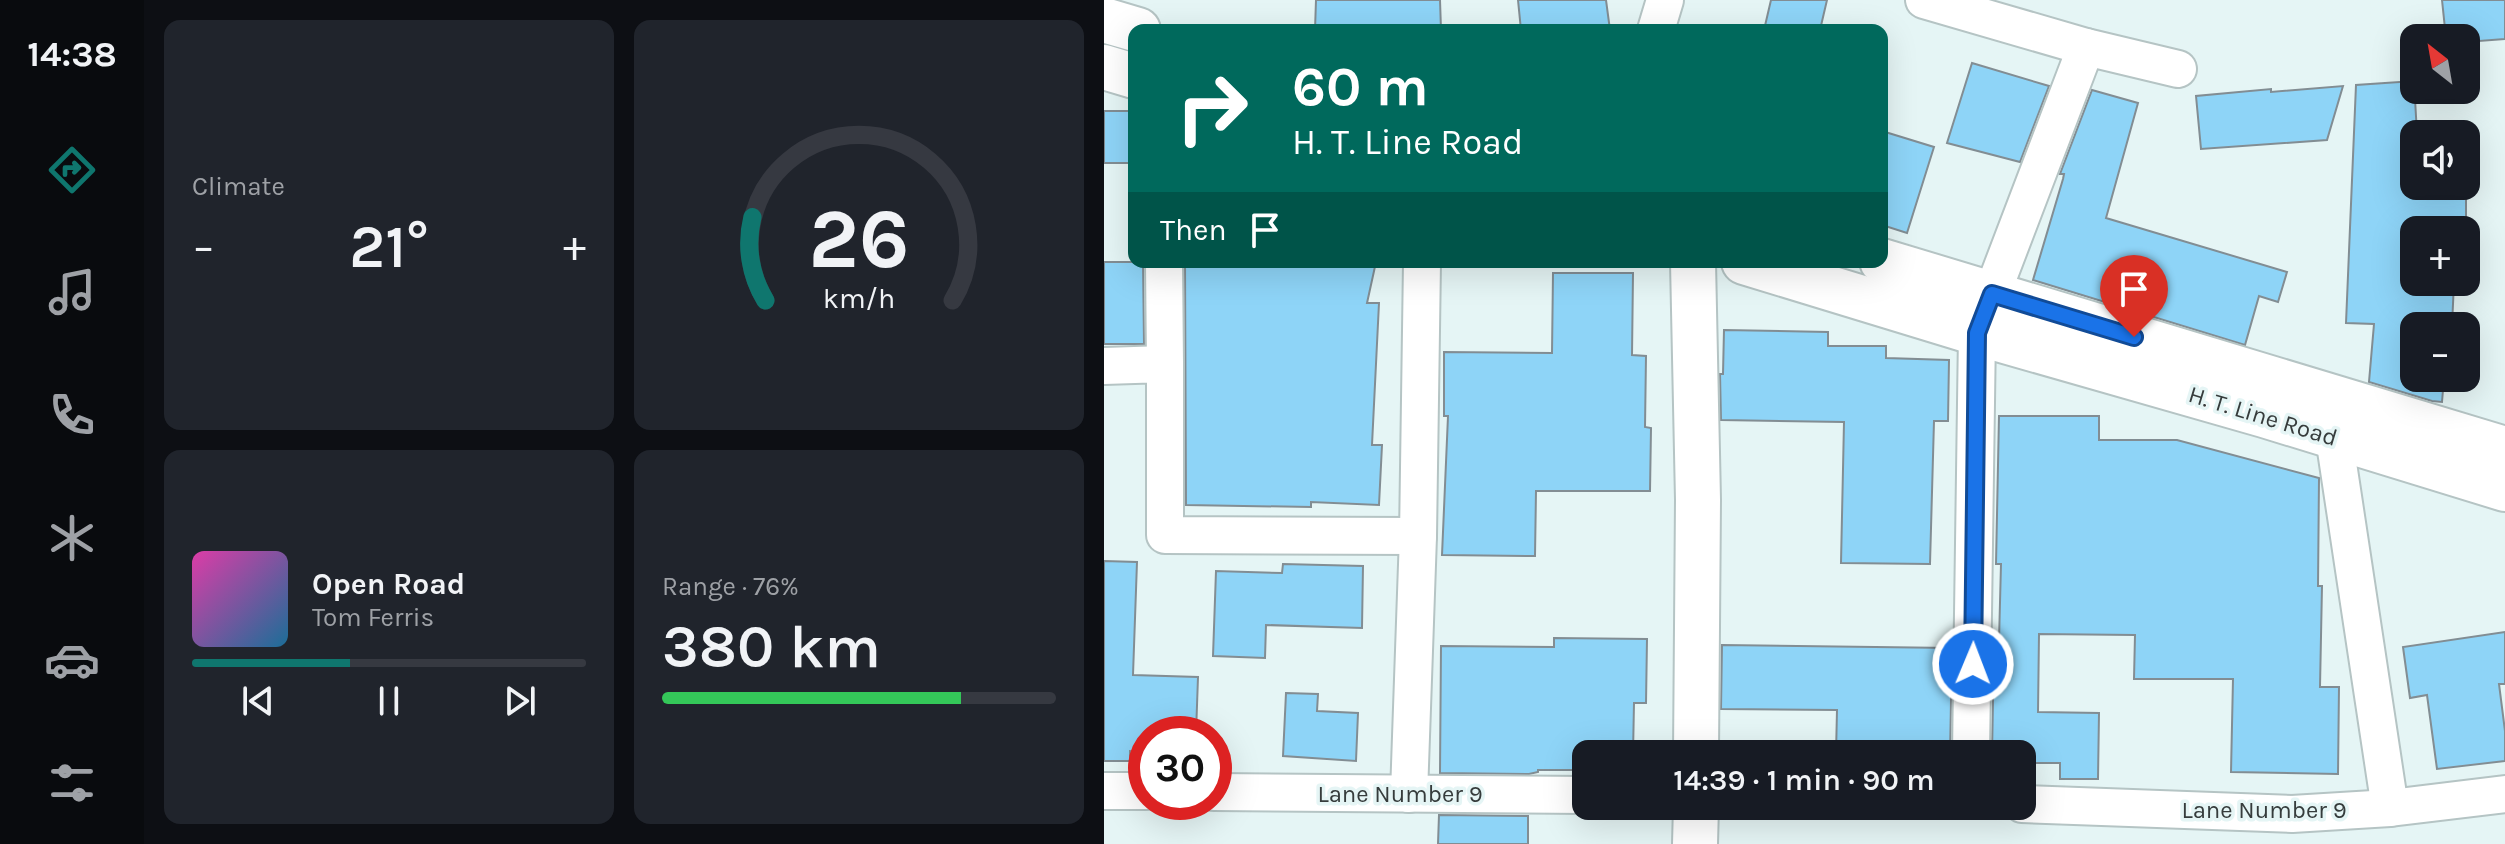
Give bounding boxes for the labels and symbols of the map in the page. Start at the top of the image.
north arrow [2400,24,2480,104]
pin [2100,255,2168,337]
street label: H. T. Line Road [2185,380,2341,452]
position arrow [1931,622,2015,706]
speed limit sign: 30 [1128,716,1232,820]
street label: Lane Number 9 [1317,780,1483,808]
street label: Lane Number 9 [2181,796,2347,824]

